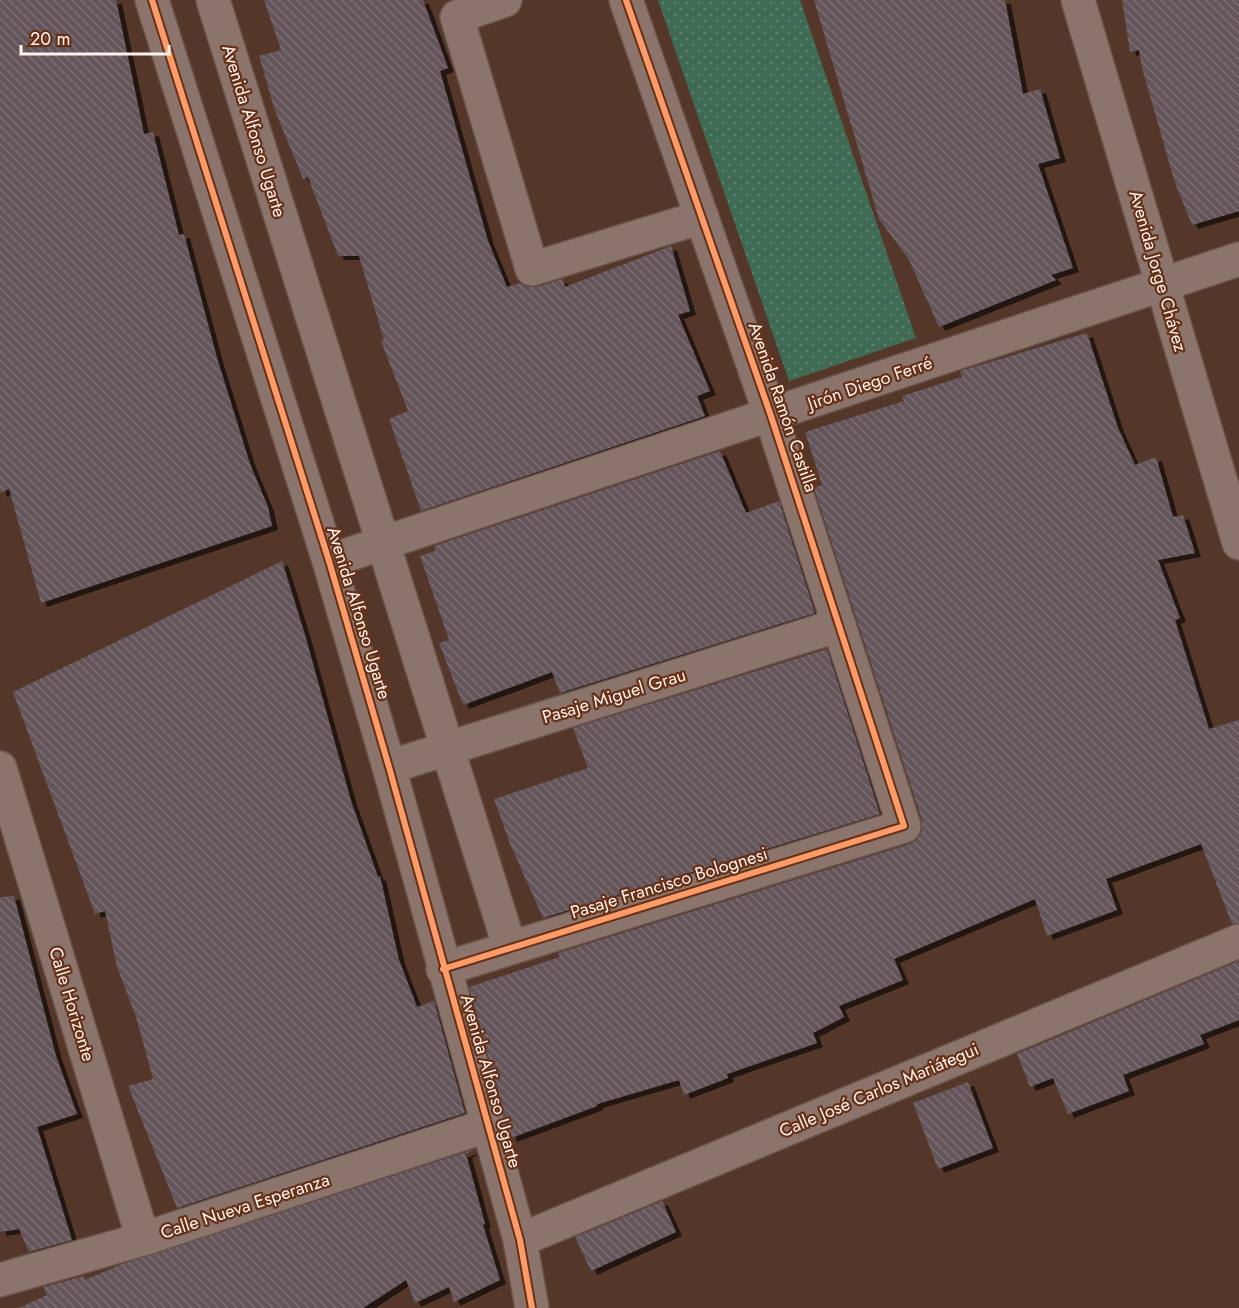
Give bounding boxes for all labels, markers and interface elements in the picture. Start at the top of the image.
scale bar [21,18,170,56]
text: 20 m [30,26,70,52]
street label: Avenida Alfonso Ugarte [215,41,293,221]
street label: Avenida Jorge Chávez [1123,187,1194,355]
street label: Avenida Ramón Castilla [742,319,824,495]
street label: Jirón Diego Ferré [802,349,936,417]
street label: Avenida Alfonso Ugarte [320,523,398,703]
street label: Pasaje Miguel Grau [539,662,689,730]
street label: Pasaje Francisco Bolognesi [567,841,771,925]
street label: Calle Horizonte [42,944,102,1064]
street label: Avenida Alfonso Ugarte [454,991,528,1171]
street label: Calle José Carlos Mariátegui [775,1036,983,1144]
street label: Calle Nueva Esperanza [157,1166,333,1246]

